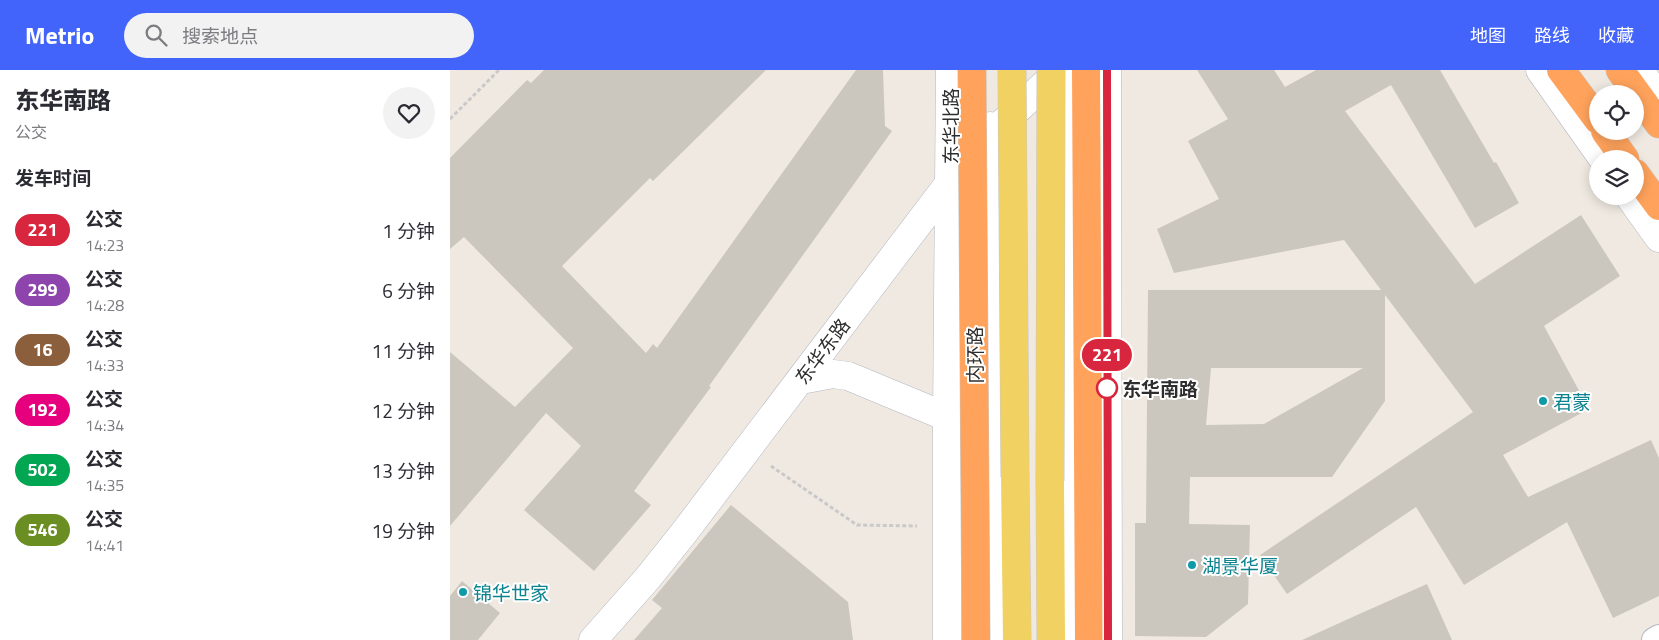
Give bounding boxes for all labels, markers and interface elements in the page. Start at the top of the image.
search box [124,13,474,58]
text: Metrio [25,17,94,53]
icon: search [142,21,170,49]
text: 搜索地点 [182,21,258,50]
text: 地图 [1470,22,1506,49]
text: 路线 [1534,22,1570,49]
text: 收藏 [1598,22,1634,49]
text: 东华南路 [15,82,111,118]
map controls [1589,85,1644,205]
button: locate [1589,85,1644,140]
button: heart [383,87,435,139]
street label: 东华北路 [936,88,965,164]
text: 公交 [15,120,47,144]
button: layers [1589,150,1644,205]
text: 发车时间 [15,163,91,192]
text: 公交 [85,204,123,233]
text: 221 [27,216,58,243]
text: 1 分钟 [382,216,435,245]
text: 14:23 [85,233,124,257]
text: 公交 [85,264,123,293]
text: 299 [27,276,58,303]
text: 6 分钟 [382,276,435,305]
text: 14:28 [85,293,124,317]
street label: 东华东路 [788,312,856,390]
text: 公交 [85,324,123,353]
street label: 内环路 [960,326,989,384]
text: 16 [32,336,53,363]
text: 11 分钟 [372,336,435,365]
line badge: 221 [1078,339,1136,371]
text: 221 [1092,341,1122,368]
text: 14:33 [85,353,124,377]
place label: 东华南路 [1122,374,1198,403]
marker: 东华南路 [1096,377,1118,399]
text: 公交 [85,384,123,413]
place label: 君蒙 [1553,387,1591,416]
marker: 君蒙 [1537,395,1549,407]
text: 192 [27,396,58,423]
text: 12 分钟 [372,396,435,425]
text: 14:34 [85,413,124,437]
text: 公交 [85,444,123,473]
text: 502 [27,456,58,483]
text: 13 分钟 [372,456,435,485]
text: 14:35 [85,473,124,497]
text: 公交 [85,504,123,533]
text: 546 [27,516,58,543]
text: 19 分钟 [372,516,435,545]
text: 14:41 [85,533,124,557]
place label: 湖景华厦 [1202,551,1278,580]
marker: 湖景华厦 [1186,559,1198,571]
place label: 锦华世家 [473,578,549,607]
marker: 锦华世家 [457,586,469,598]

